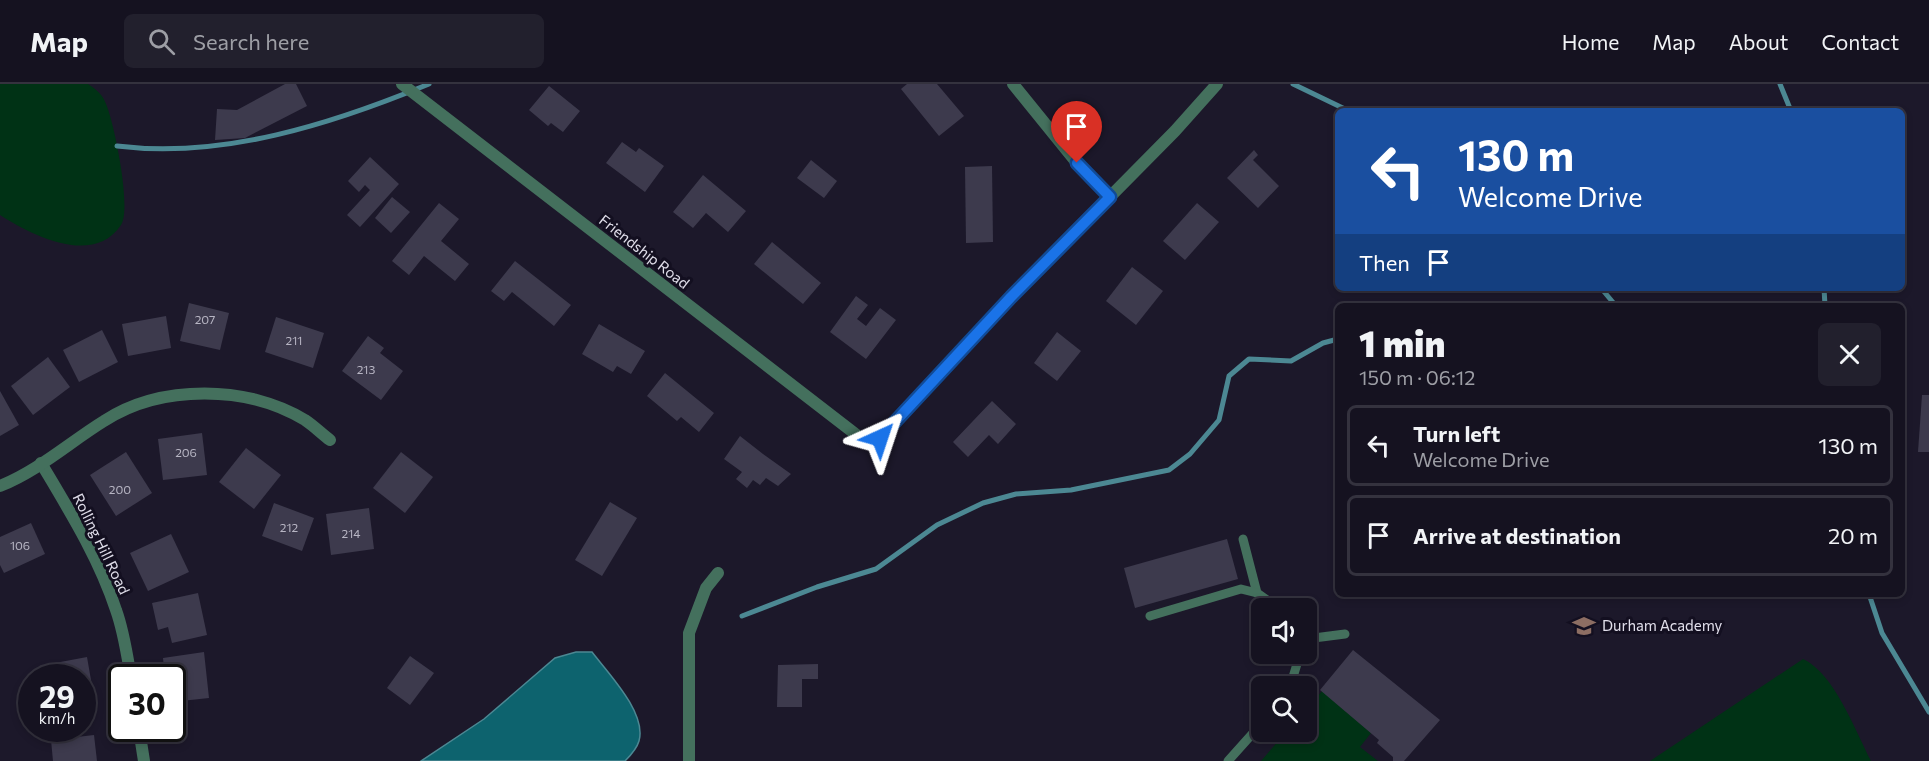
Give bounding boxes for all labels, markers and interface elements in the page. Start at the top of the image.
search box [124,14,544,68]
text: Map [30,24,88,58]
icon: search [145,25,178,58]
text: Search here [193,28,309,55]
text: Home [1562,29,1619,54]
text: Map [1652,29,1696,54]
text: About [1729,29,1788,54]
text: Contact [1821,29,1899,54]
pin [1051,101,1102,163]
icon: arrive [1060,110,1093,143]
text: 130 m [1458,128,1574,180]
icon: left [1359,132,1437,210]
text: Welcome Drive [1458,180,1642,213]
street label: Friendship Road [596,210,693,292]
icon: arrive [1422,246,1455,279]
text: Then [1359,249,1410,276]
house number: 207 [195,312,215,326]
text: 1 min [1359,320,1445,364]
button: close [1818,323,1881,386]
house number: 211 [286,333,302,347]
house number: 213 [357,362,375,376]
text: 150 m · 06:12 [1359,365,1475,389]
position arrow [848,406,912,470]
text: Turn left [1413,420,1500,447]
icon: left [1362,429,1395,462]
text: 130 m [1818,432,1878,459]
house number: 206 [175,445,197,459]
text: Welcome Drive [1413,447,1550,471]
house number: 200 [109,482,131,496]
street label: Rolling Hill Road [70,490,134,597]
icon: arrive [1362,519,1395,552]
house number: 212 [280,520,299,534]
text: Arrive at destination [1413,522,1621,549]
text: 20 m [1828,522,1878,549]
house number: 214 [342,526,360,540]
house number: 106 [10,538,30,552]
map controls [1251,598,1317,742]
button: sound [1251,598,1317,664]
school or university icon: Durham Academy [1571,613,1597,639]
place label: Durham Academy [1602,616,1723,634]
speed limit sign: 30 [108,664,186,742]
button: search [1251,676,1317,742]
text: 29 [39,677,75,714]
text: km/h [39,709,75,727]

